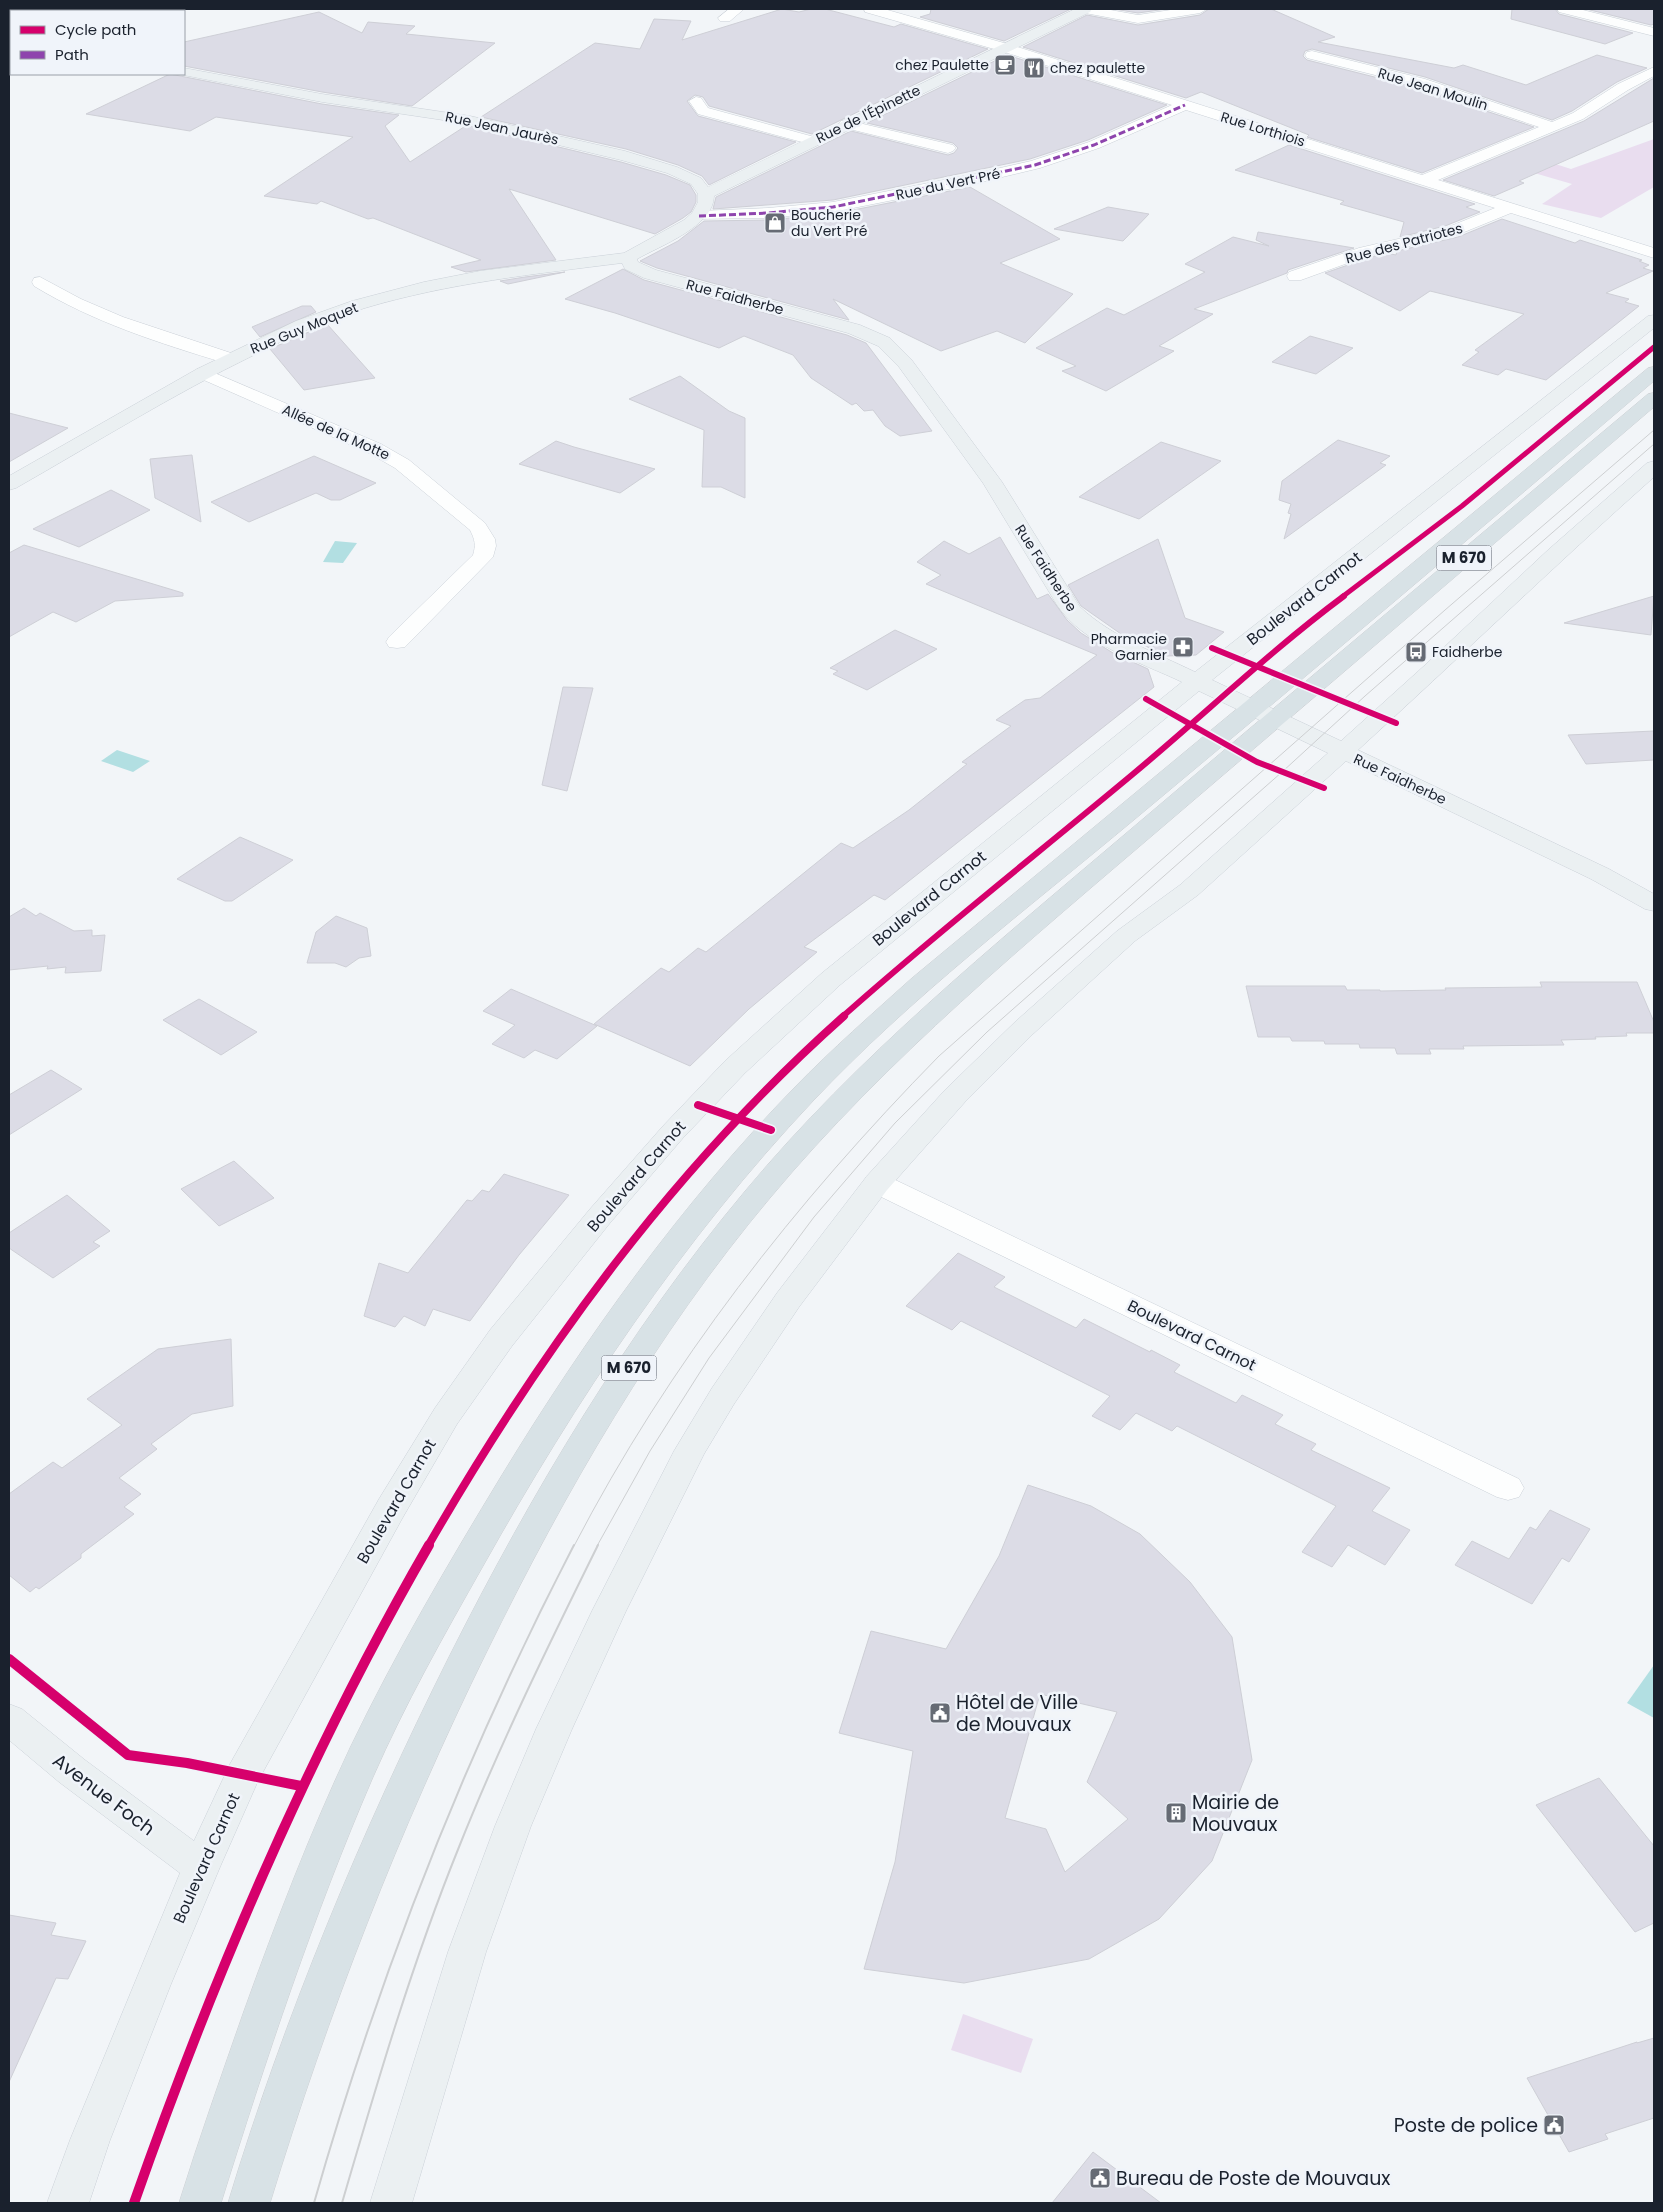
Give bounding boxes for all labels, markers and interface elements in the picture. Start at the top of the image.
legend [10,10,185,75]
text: Cycle path [55,19,136,40]
text: Path [55,44,89,65]
cafe icon: chez Paulette [993,53,1017,77]
place label: chez Paulette [895,55,989,75]
restaurant icon: chez paulette [1022,56,1046,80]
place label: chez paulette [1050,58,1145,78]
street label: Rue Jean Moulin [1376,63,1490,115]
street label: Rue de l'Épinette [812,80,924,148]
street label: Rue Jean Jaurès [444,106,560,150]
street label: Rue Lorthiois [1218,107,1308,151]
street label: Rue du Vert Pré [894,163,1002,205]
place label: Boucherie du Vert Pré [791,205,868,241]
shop icon: Boucherie du Vert Pré [763,211,787,235]
street label: Rue des Patriotes [1343,218,1465,268]
street label: Rue Faidherbe [684,274,786,320]
street label: Rue Guy Moquet [247,297,361,359]
street label: Allée de la Motte [279,399,393,465]
street label: Rue Faidherbe [1010,520,1082,616]
street label: Boulevard Carnot [1242,546,1367,651]
road number: M 670 [1436,546,1492,570]
place label: Pharmacie Garnier [1091,629,1167,665]
pharmacy icon: Pharmacie Garnier [1171,635,1195,659]
bus stop icon: Faidherbe [1404,640,1428,664]
place label: Faidherbe [1432,642,1503,662]
street label: Rue Faidherbe [1350,749,1450,809]
street label: Boulevard Carnot [868,845,991,952]
street label: Boulevard Carnot [582,1116,691,1237]
street label: Boulevard Carnot [1124,1294,1260,1377]
road number: M 670 [602,1356,656,1380]
street label: Boulevard Carnot [351,1435,442,1568]
place label: Hôtel de Ville de Mouvaux [956,1689,1078,1738]
public building icon: Hôtel de Ville de Mouvaux [928,1701,952,1725]
street label: Avenue Foch [47,1747,160,1842]
street label: Boulevard Carnot [167,1789,246,1927]
place label: Mairie de Mouvaux [1192,1789,1279,1838]
building icon: Mairie de Mouvaux [1164,1801,1188,1825]
place label: Poste de police [1394,2112,1538,2139]
public building icon: Poste de police [1542,2113,1566,2137]
place label: Bureau de Poste de Mouvaux [1116,2165,1390,2192]
public building icon: Bureau de Poste de Mouvaux [1088,2166,1112,2190]

